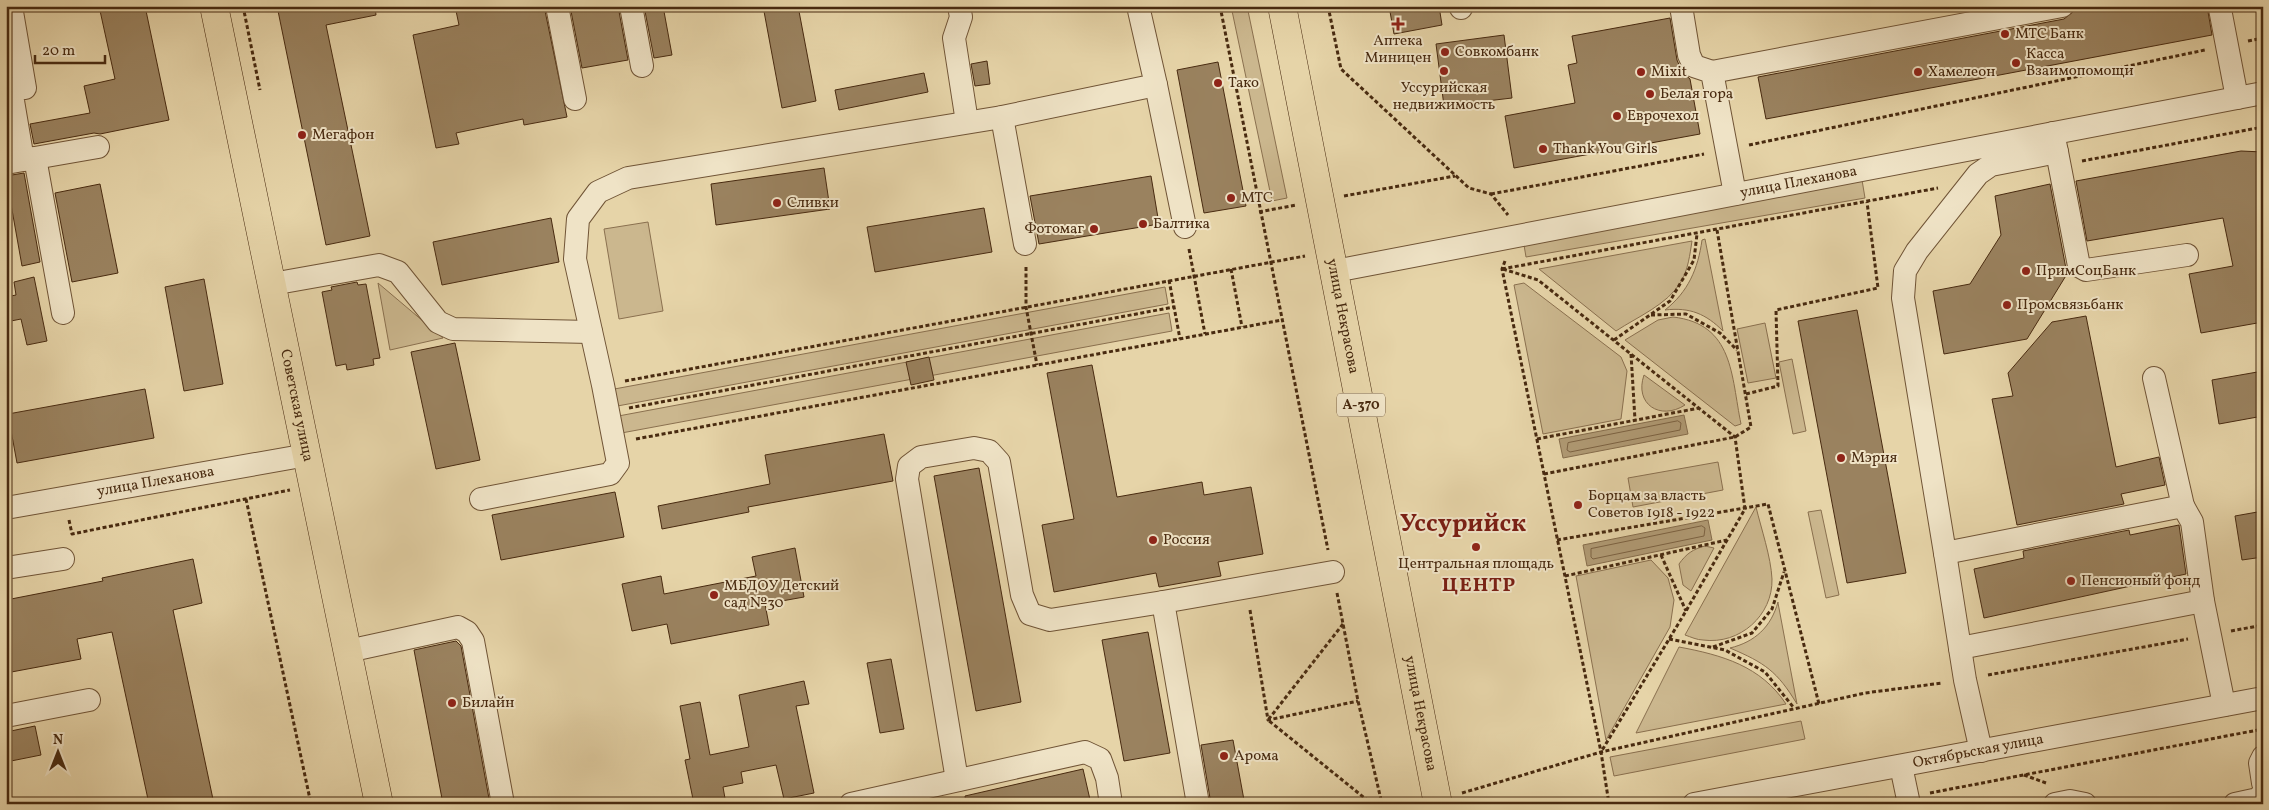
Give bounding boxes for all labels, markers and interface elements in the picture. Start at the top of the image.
marker: Аптека Миницен [1392,18,1404,30]
place label: МТС Банк [2015,24,2084,45]
marker: МТС Банк [1999,28,2011,40]
place label: Аптека Миницен [1365,31,1431,69]
scale bar [35,32,105,64]
text: 20 m [42,41,75,62]
place label: Совкомбанк [1455,42,1539,63]
place label: Касса Взаимопомощи [2026,44,2134,82]
marker: Совкомбанк [1439,46,1451,58]
marker: Касса Взаимопомощи [2010,57,2022,69]
place label: Mixit [1651,62,1687,83]
place label: Хамелеон [1928,62,1995,83]
marker: Уссурийская недвижимость [1438,65,1450,77]
marker: Mixit [1635,66,1647,78]
marker: Хамелеон [1912,66,1924,78]
place label: Тако [1228,73,1259,94]
marker: Тако [1212,77,1224,89]
place label: Уссурийская недвижимость [1393,78,1495,116]
place label: Белая гора [1660,84,1733,105]
marker: Белая гора [1644,88,1656,100]
place label: Еврочехол [1627,106,1699,127]
marker: Еврочехол [1611,110,1623,122]
place label: Мегафон [312,125,374,146]
marker: Мегафон [296,129,308,141]
place label: Thank You Girls [1553,139,1658,160]
marker: Thank You Girls [1537,143,1549,155]
street label: улица Плеханова [1738,161,1859,204]
place label: МТС [1241,188,1273,209]
marker: МТС [1225,192,1237,204]
place label: Сливки [787,193,839,214]
marker: Сливки [771,197,783,209]
place label: Балтика [1153,214,1210,235]
marker: Балтика [1137,218,1149,230]
place label: Фотомаг [1024,219,1084,240]
marker: Фотомаг [1088,223,1100,235]
street label: улица Некрасова [1321,257,1364,376]
place label: ПримСоцБанк [2036,261,2136,282]
marker: ПримСоцБанк [2020,265,2032,277]
place label: Промсвязьбанк [2017,295,2123,316]
marker: Промсвязьбанк [2001,299,2013,311]
street label: Советская улица [275,347,318,464]
road number: А-370 [1337,394,1385,416]
place label: Мэрия [1851,448,1898,469]
marker: Мэрия [1835,452,1847,464]
street label: улица Плеханова [95,461,216,502]
place label: Борцам за власть Советов 1918 - 1922 [1588,486,1715,524]
marker: Борцам за власть Советов 1918 - 1922 [1572,499,1584,511]
district label: Уссурийск [1400,507,1526,542]
place label: Россия [1163,530,1210,551]
marker: Россия [1147,534,1159,546]
marker: Центральная площадь [1470,541,1482,553]
place label: Центральная площадь [1398,554,1554,575]
place label: Пенсионый фонд [2081,571,2201,592]
district label: ЦЕНТР [1442,572,1516,600]
marker: Пенсионый фонд [2065,575,2077,587]
place label: МБДОУ Детский сад №30 [724,576,839,614]
marker: МБДОУ Детский сад №30 [708,589,720,601]
street label: улица Некрасова [1399,654,1442,773]
place label: Билайн [462,693,514,714]
marker: Билайн [446,697,458,709]
north arrow [32,728,82,778]
street label: Октябрьская улица [1911,729,2045,774]
text: N [53,731,63,750]
place label: Арома [1234,746,1279,767]
marker: Арома [1218,750,1230,762]

